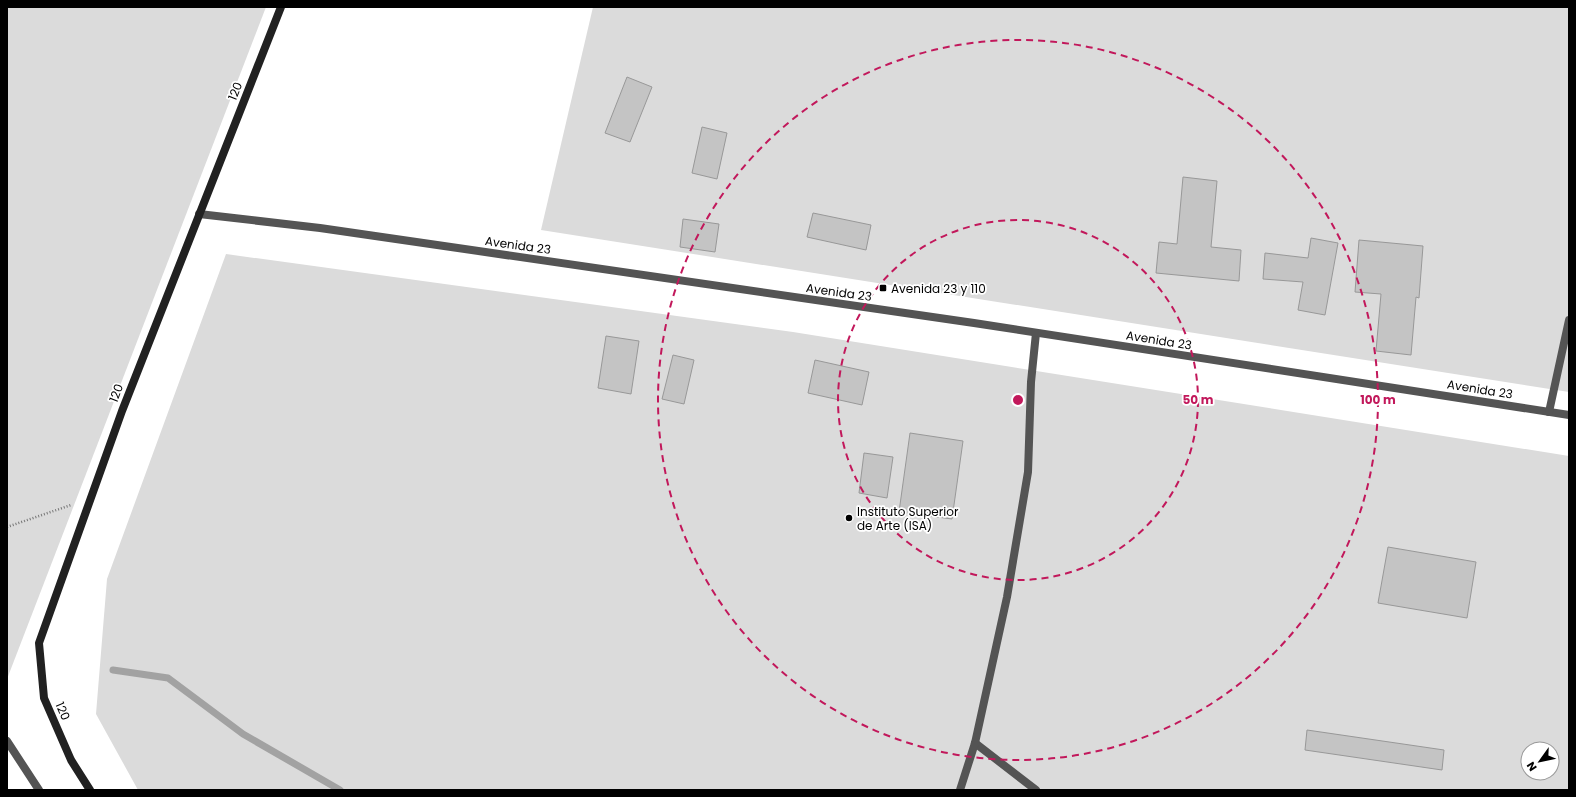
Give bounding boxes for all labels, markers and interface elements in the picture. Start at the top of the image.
street label: 120 [224,79,246,103]
street label: Avenida 23 [484,232,552,258]
street label: Avenida 23 [805,279,873,305]
place label: Avenida 23 y 110 [891,280,986,297]
marker: Avenida 23 y 110 [878,283,888,293]
street label: Avenida 23 [1125,326,1193,354]
street label: Avenida 23 [1446,375,1514,403]
street label: 120 [105,381,127,405]
text: 50 m [1183,391,1214,408]
text: 100 m [1360,391,1396,408]
centre of rings [1011,393,1025,407]
place label: Instituto Superior de Arte (ISA) [857,503,959,534]
marker: Instituto Superior de Arte (ISA) [844,513,854,523]
street label: 120 [52,699,74,723]
north arrow [1520,741,1560,781]
text: N [1523,759,1541,774]

